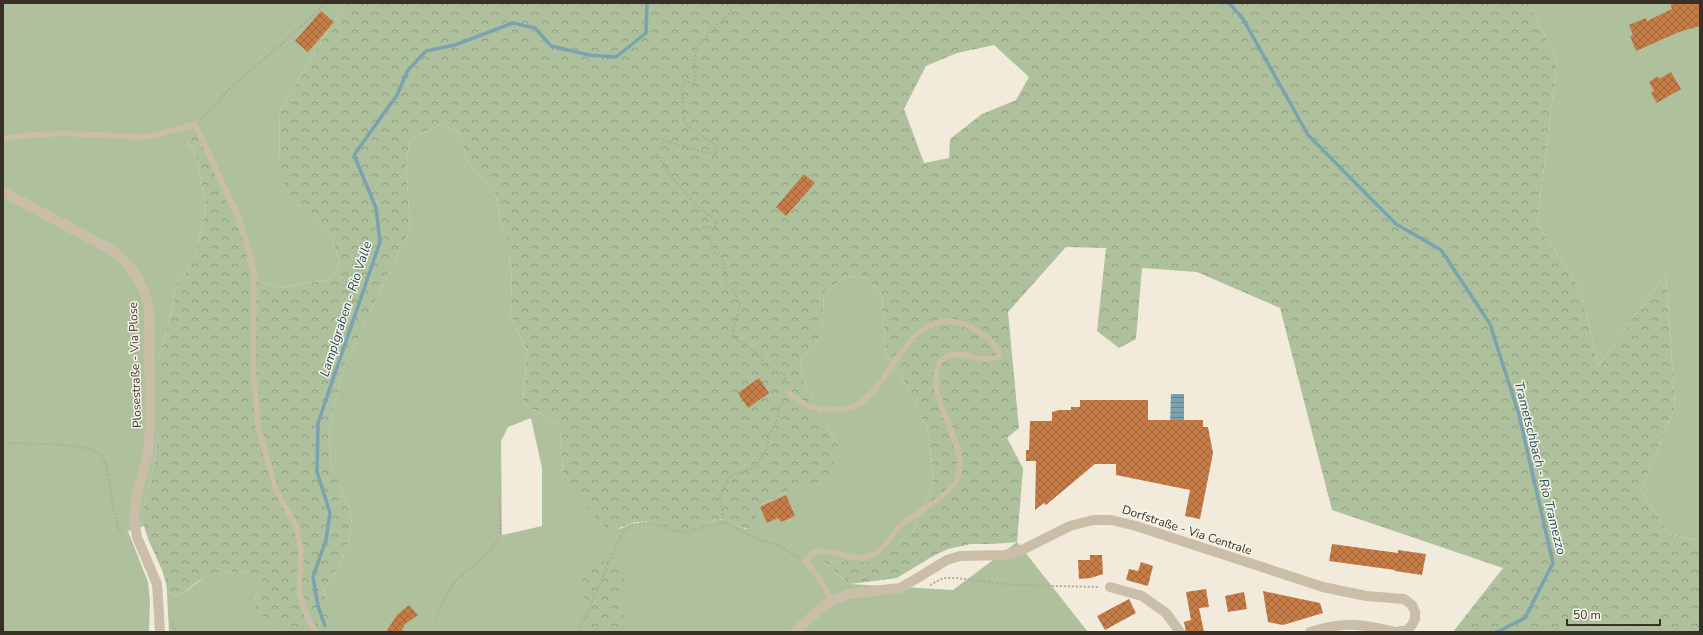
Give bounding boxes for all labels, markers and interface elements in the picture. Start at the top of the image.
water label: Lamplgraben - Rio Valle [316,239,376,379]
street label: Plosestraße - Via Plose [125,302,145,428]
water label: Trametschbach - Rio Tramezzo [1510,379,1570,557]
street label: Dorfstraße - Via Centrale [1120,501,1254,559]
scale bar [1567,601,1660,627]
text: 50 m [1573,607,1601,623]

